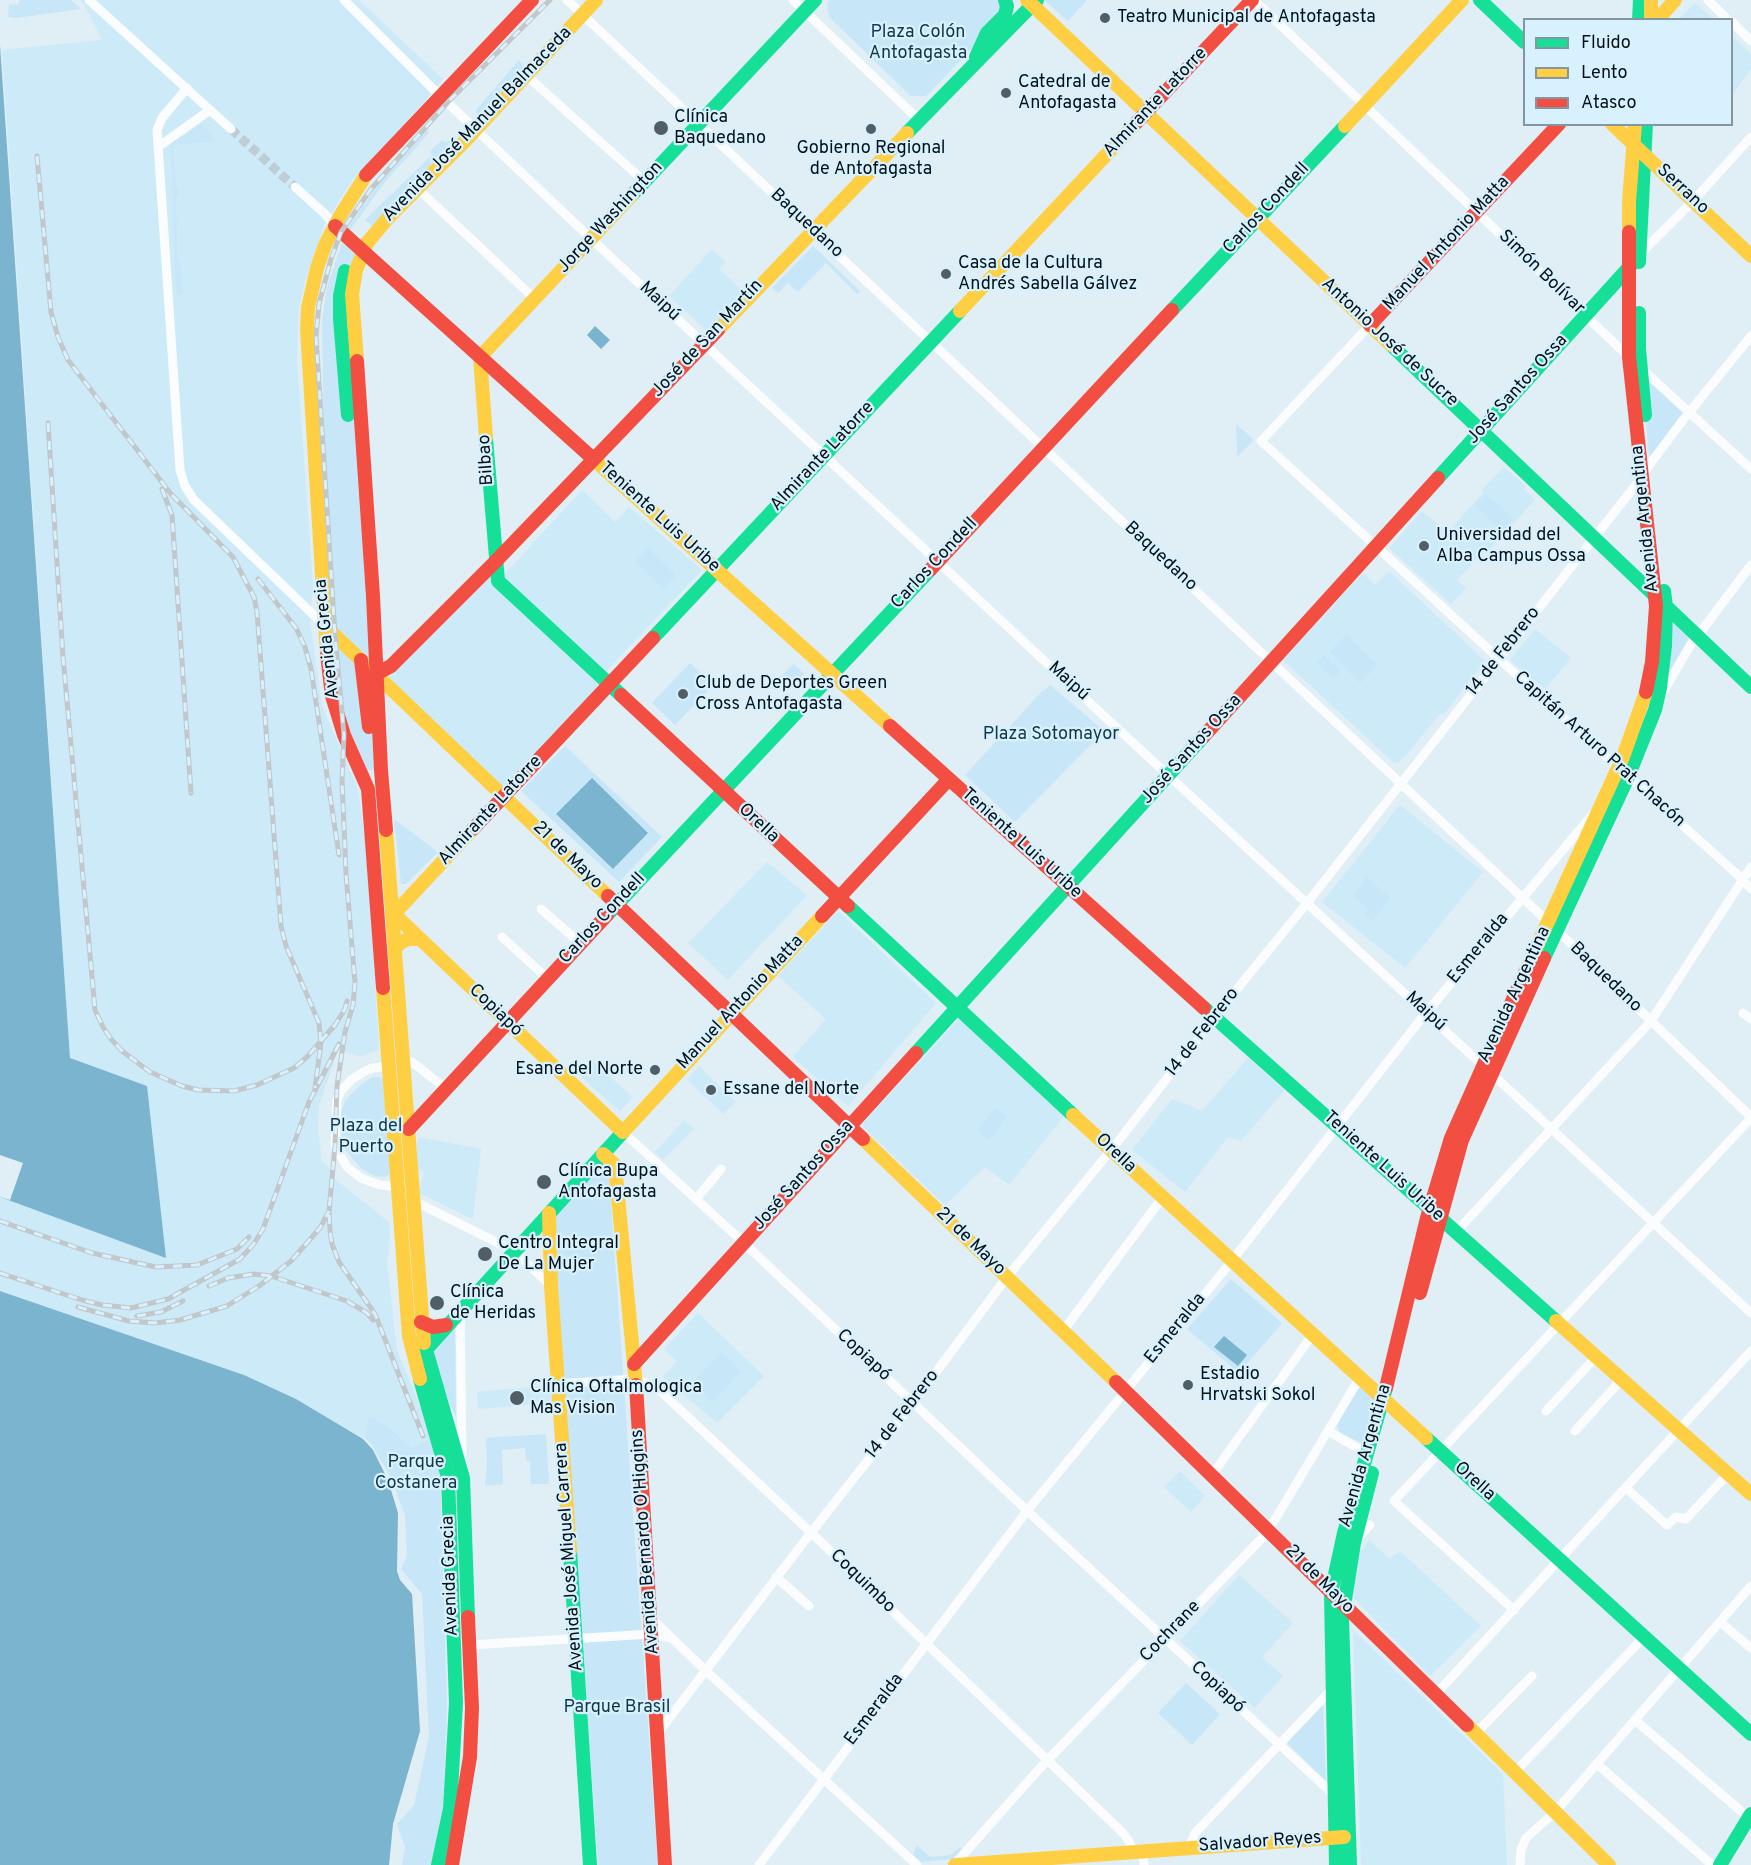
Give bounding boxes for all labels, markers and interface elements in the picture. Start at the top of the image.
place label: Teatro Municipal de Antofagasta [1117,7,1376,29]
marker: Teatro Municipal de Antofagasta [1098,11,1112,25]
legend [1523,18,1733,126]
park label: Plaza Colón Antofagasta [869,22,967,64]
street label: Avenida José Manuel Balmaceda [379,23,577,227]
text: Fluido [1581,32,1631,55]
street label: Almirante Latorre [1100,44,1212,162]
text: Lento [1581,62,1627,85]
place label: Catedral de Antofagasta [1018,72,1116,115]
marker: Catedral de Antofagasta [999,86,1013,100]
text: Atasco [1581,92,1637,115]
place label: Clínica Baquedano [674,107,766,150]
marker: Clínica Baquedano [652,119,670,137]
marker: Gobierno Regional de Antofagasta [864,122,878,136]
place label: Gobierno Regional de Antofagasta [796,138,946,180]
street label: Jorge Washington [554,158,668,278]
street label: Carlos Condell [1219,159,1315,259]
street label: Serrano [1651,160,1713,220]
street label: Manuel Antonio Matta [1379,172,1515,316]
street label: Baquedano [765,185,847,263]
street label: Simón Bolívar [1493,226,1589,320]
place label: Casa de la Cultura Andrés Sabella Gálvez [958,253,1137,296]
marker: Casa de la Cultura Andrés Sabella Gálvez [939,267,953,281]
street label: Antonio José de Sucre [1316,274,1462,412]
street label: José de San Martín [648,276,768,402]
street label: Maipú [634,278,684,326]
street label: José Santos Ossa [1463,331,1573,449]
street label: Almirante Latorre [767,398,879,516]
street label: Bilbao [474,434,500,486]
street label: Avenida Argentina [1628,444,1664,594]
street label: Teniente Luis Uribe [594,458,724,578]
street label: Carlos Condell [887,514,983,614]
street label: Baquedano [1119,518,1201,596]
place label: Universidad del Alba Campus Ossa [1436,525,1586,568]
marker: Universidad del Alba Campus Ossa [1417,539,1431,553]
street label: Avenida Grecia [311,578,345,700]
street label: 14 de Febrero [1462,603,1546,701]
street label: Maipú [1043,658,1093,706]
street label: Capitán Arturo Prat Chacón [1509,667,1689,833]
place label: Club de Deportes Green Cross Antofagasta [695,673,887,716]
marker: Club de Deportes Green Cross Antofagasta [676,687,690,701]
street label: José Santos Ossa [1137,691,1247,809]
park label: Plaza Sotomayor [983,724,1119,746]
street label: Almirante Latorre [435,752,547,870]
street label: Teniente Luis Uribe [956,784,1086,904]
street label: Orella [733,800,783,848]
street label: 21 de Mayo [528,817,606,895]
street label: Carlos Condell [555,869,651,969]
street label: Esmeralda [1444,909,1514,989]
street label: Avenida Argentina [1474,923,1556,1067]
street label: Manuel Antonio Matta [673,931,809,1075]
street label: Baquedano [1564,938,1646,1018]
street label: Copiapó [464,980,526,1042]
street label: 14 de Febrero [1161,984,1245,1082]
street label: Maipú [1400,988,1450,1036]
place label: Esane del Norte [515,1059,643,1081]
marker: Esane del Norte [648,1063,662,1077]
place label: Essane del Norte [723,1079,859,1101]
marker: Essane del Norte [704,1083,718,1097]
street label: Teniente Luis Uribe [1318,1107,1448,1227]
park label: Plaza del Puerto [330,1116,402,1158]
street label: José Santos Ossa [749,1117,859,1235]
street label: Orella [1090,1130,1140,1178]
place label: Clínica Bupa Antofagasta [558,1161,658,1204]
marker: Clínica Bupa Antofagasta [535,1173,553,1191]
street label: 21 de Mayo [931,1203,1009,1281]
place label: Centro Integral De La Mujer [498,1233,619,1276]
marker: Centro Integral De La Mujer [476,1245,494,1263]
place label: Clínica de Heridas [450,1282,536,1324]
street label: Esmeralda [1141,1289,1211,1369]
marker: Clínica de Heridas [428,1294,446,1312]
street label: Copiapó [831,1325,895,1387]
place label: Estadio Hrvatski Sokol [1200,1364,1316,1406]
street label: 14 de Febrero [861,1366,945,1464]
place label: Clínica Oftalmologica Mas Vision [530,1377,702,1420]
marker: Estadio Hrvatski Sokol [1181,1378,1195,1392]
street label: Avenida Argentina [1335,1382,1397,1530]
marker: Clínica Oftalmologica Mas Vision [508,1389,526,1407]
street label: Avenida Bernardo O'Higgins [627,1429,665,1655]
street label: Avenida José Miguel Carrera [551,1442,589,1672]
park label: Parque Costanera [375,1452,457,1494]
street label: Orella [1449,1458,1499,1506]
street label: Avenida Grecia [438,1515,464,1637]
street label: 21 de Mayo [1280,1541,1358,1619]
street label: Coquimbo [825,1546,899,1618]
street label: Cochrane [1136,1596,1206,1668]
street label: Copiapó [1185,1657,1249,1719]
street label: Esmeralda [841,1670,909,1750]
park label: Parque Brasil [564,1697,670,1719]
street label: Salvador Reyes [1198,1828,1322,1858]

